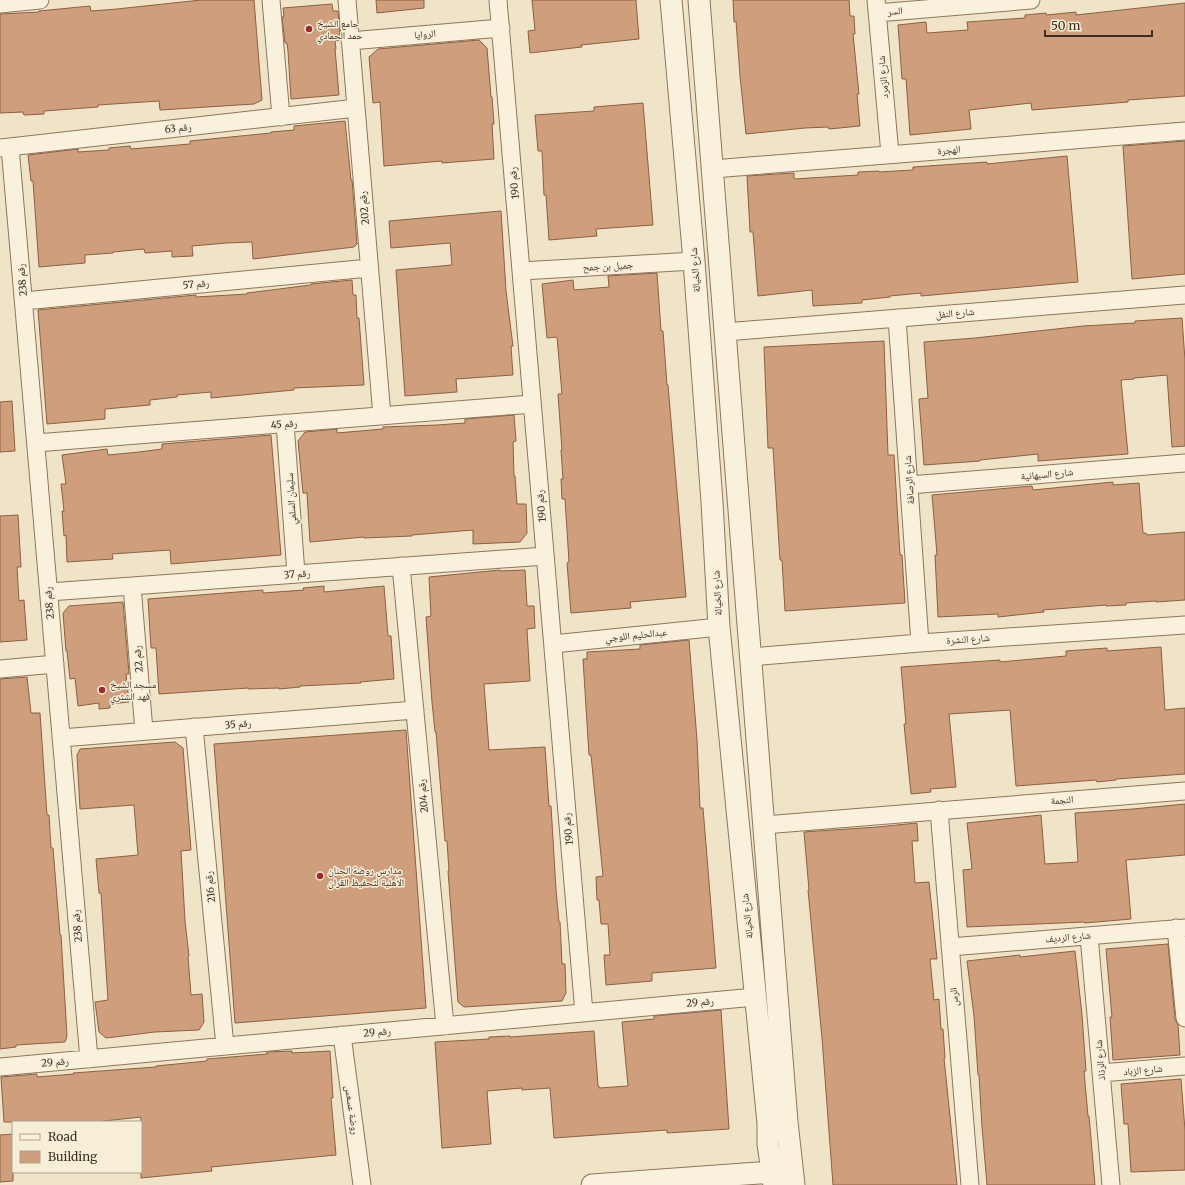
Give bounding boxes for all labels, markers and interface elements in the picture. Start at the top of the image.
street label: السر [886,4,903,18]
scale bar [1045,12,1152,38]
place label: جامع الشيخ حمد الحمادي [317,17,363,43]
text: 50 m [1051,18,1080,33]
marker: جامع الشيخ حمد الحمادي [304,24,314,34]
street label: الروايا [414,27,436,41]
street label: شارع الزمرد [875,55,891,99]
street label: رقم 63 [164,120,192,137]
street label: الهجرة [937,143,961,157]
street label: رقم 190 [506,166,523,200]
street label: رقم 202 [356,191,373,225]
street label: شارع الخيالة [687,247,703,293]
street label: جميل بن جمح [582,258,634,274]
street label: رقم 238 [14,263,31,297]
street label: رقم 57 [182,276,210,293]
street label: شارع النفل [935,305,975,321]
street label: رقم 45 [270,416,298,433]
street label: شارع الرصافة [901,455,917,505]
street label: شارع السبهانية [1020,465,1074,483]
street label: سليمان السلمي [283,472,301,525]
street label: رقم 190 [533,489,550,523]
street label: رقم 37 [283,567,311,582]
street label: شارع الخيالة [709,570,725,616]
street label: رقم 238 [41,586,58,620]
street label: عبدالحليم اللوجي [604,625,668,646]
street label: شارع النشرة [946,631,991,647]
street label: رقم 22 [130,645,147,673]
place label: مسجد الشيخ فهد الشثري [110,678,157,704]
marker: مسجد الشيخ فهد الشثري [97,685,107,695]
street label: رقم 35 [224,716,252,733]
street label: رقم 204 [415,778,432,813]
street label: النجمة [1050,793,1074,807]
street label: رقم 190 [560,812,577,846]
place label: مدارس روضة الجنان الأهلية لتحفيظ القران [328,864,404,889]
street label: رقم 216 [202,870,219,903]
marker: مدارس روضة الجنان الأهلية لتحفيظ القران [315,871,325,881]
street label: شارع الخيالة [738,892,756,939]
street label: رقم 238 [69,909,86,943]
street label: شارع الرديف [1045,928,1092,945]
street label: الرس [947,987,961,1007]
street label: رقم 29 [686,994,714,1011]
street label: رقم 29 [363,1024,391,1041]
street label: شارع الرذاذ [1092,1039,1108,1081]
street label: رقم 29 [41,1054,69,1071]
street label: شارع الزباد [1123,1062,1164,1078]
street label: روضة عسعس [342,1085,362,1135]
legend [12,1121,142,1173]
text: Road [48,1129,77,1144]
text: Building [48,1149,98,1164]

